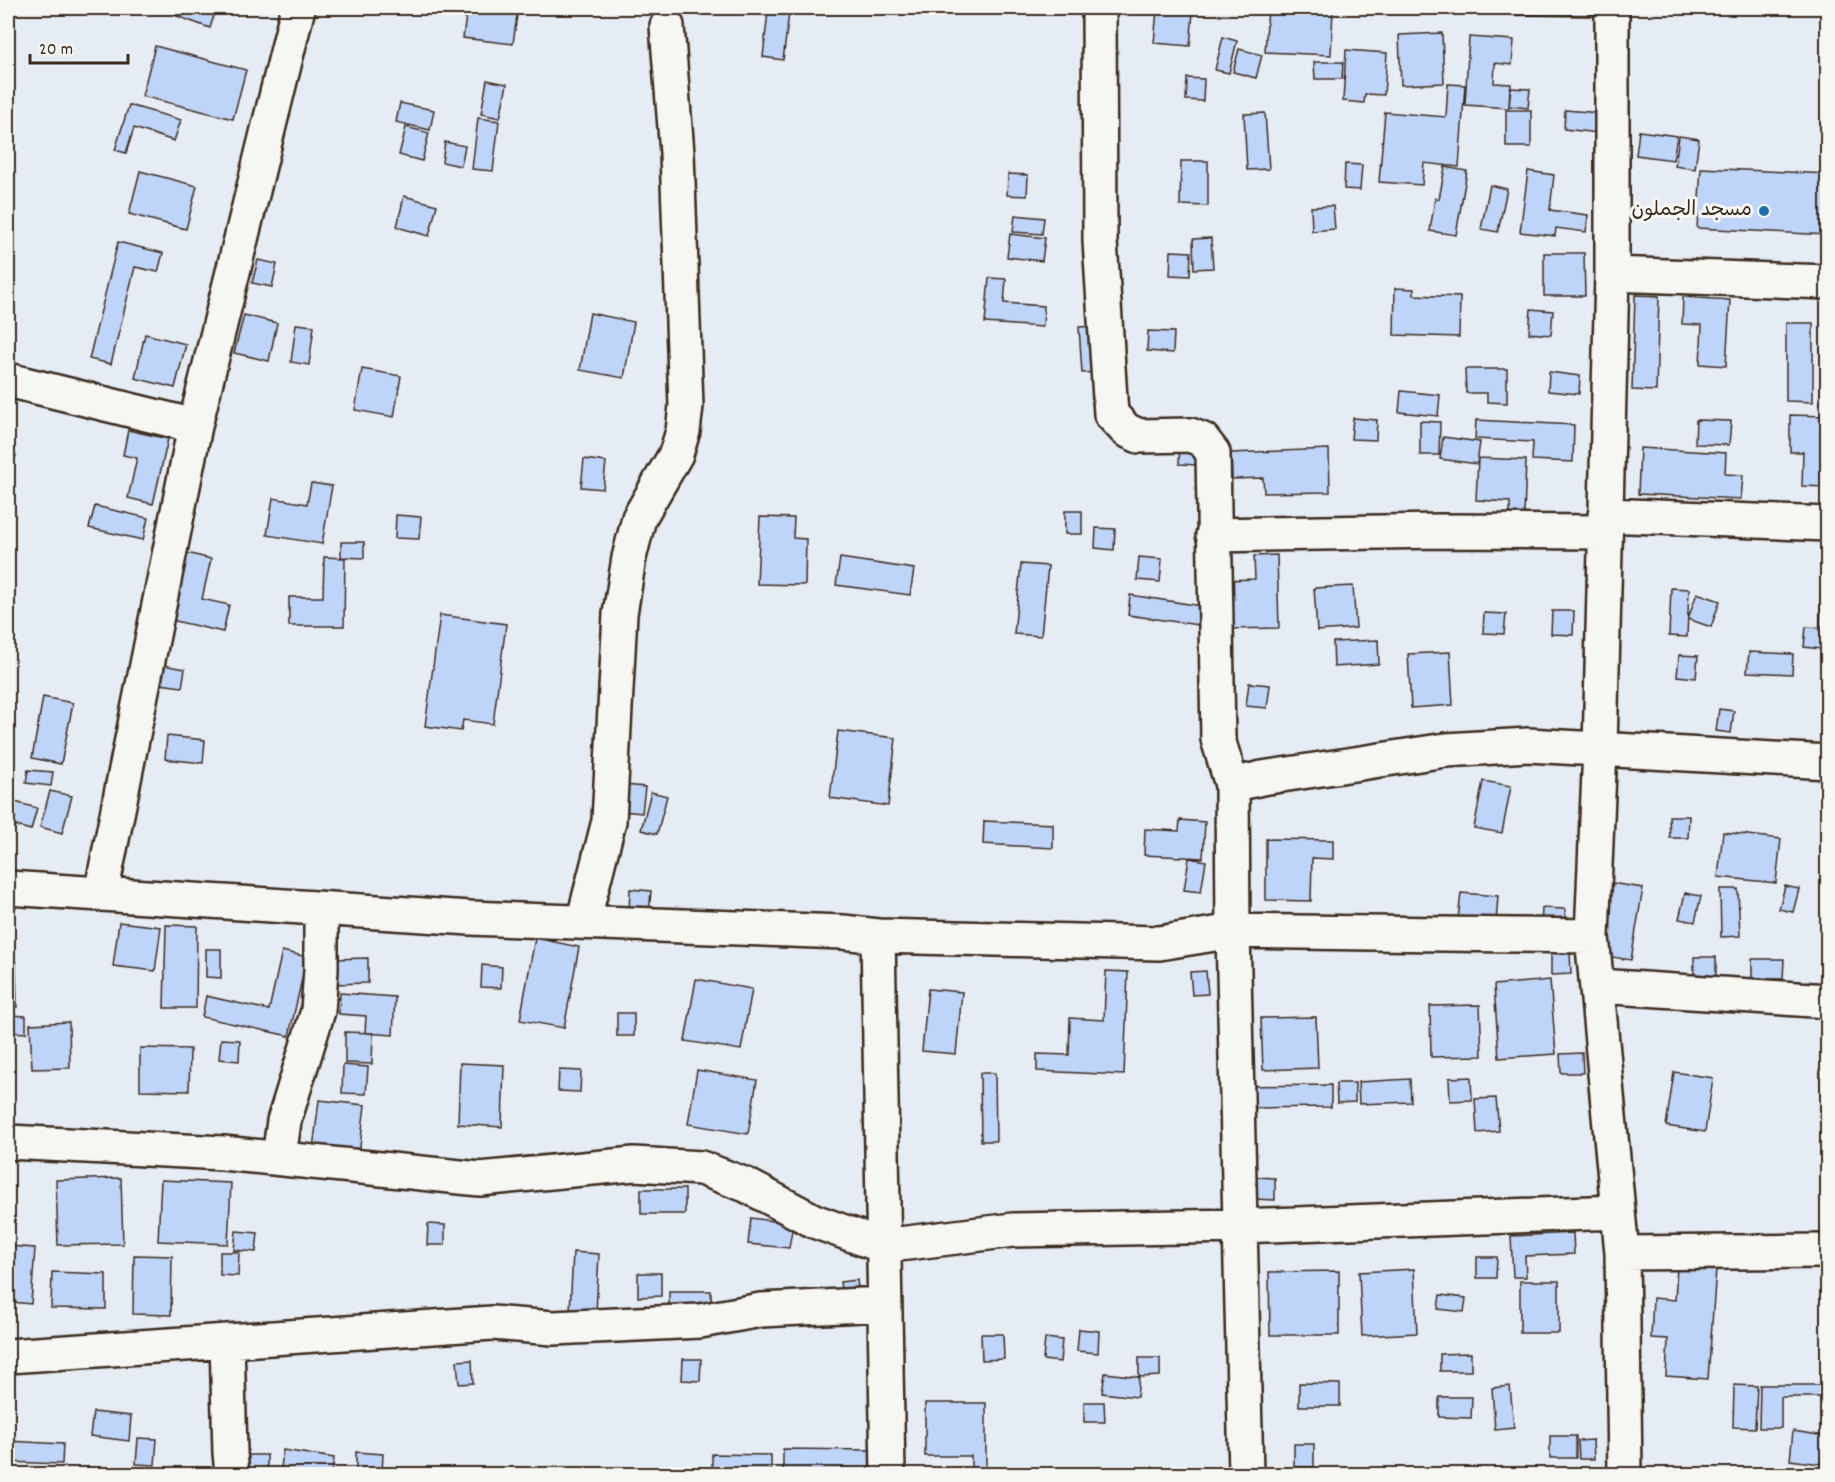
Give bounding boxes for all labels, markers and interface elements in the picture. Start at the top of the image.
scale bar [30,27,128,65]
text: 20 m [39,38,73,63]
place label: مسجد الجملون [1632,197,1752,225]
marker: مسجد الجملون [1757,204,1771,218]

